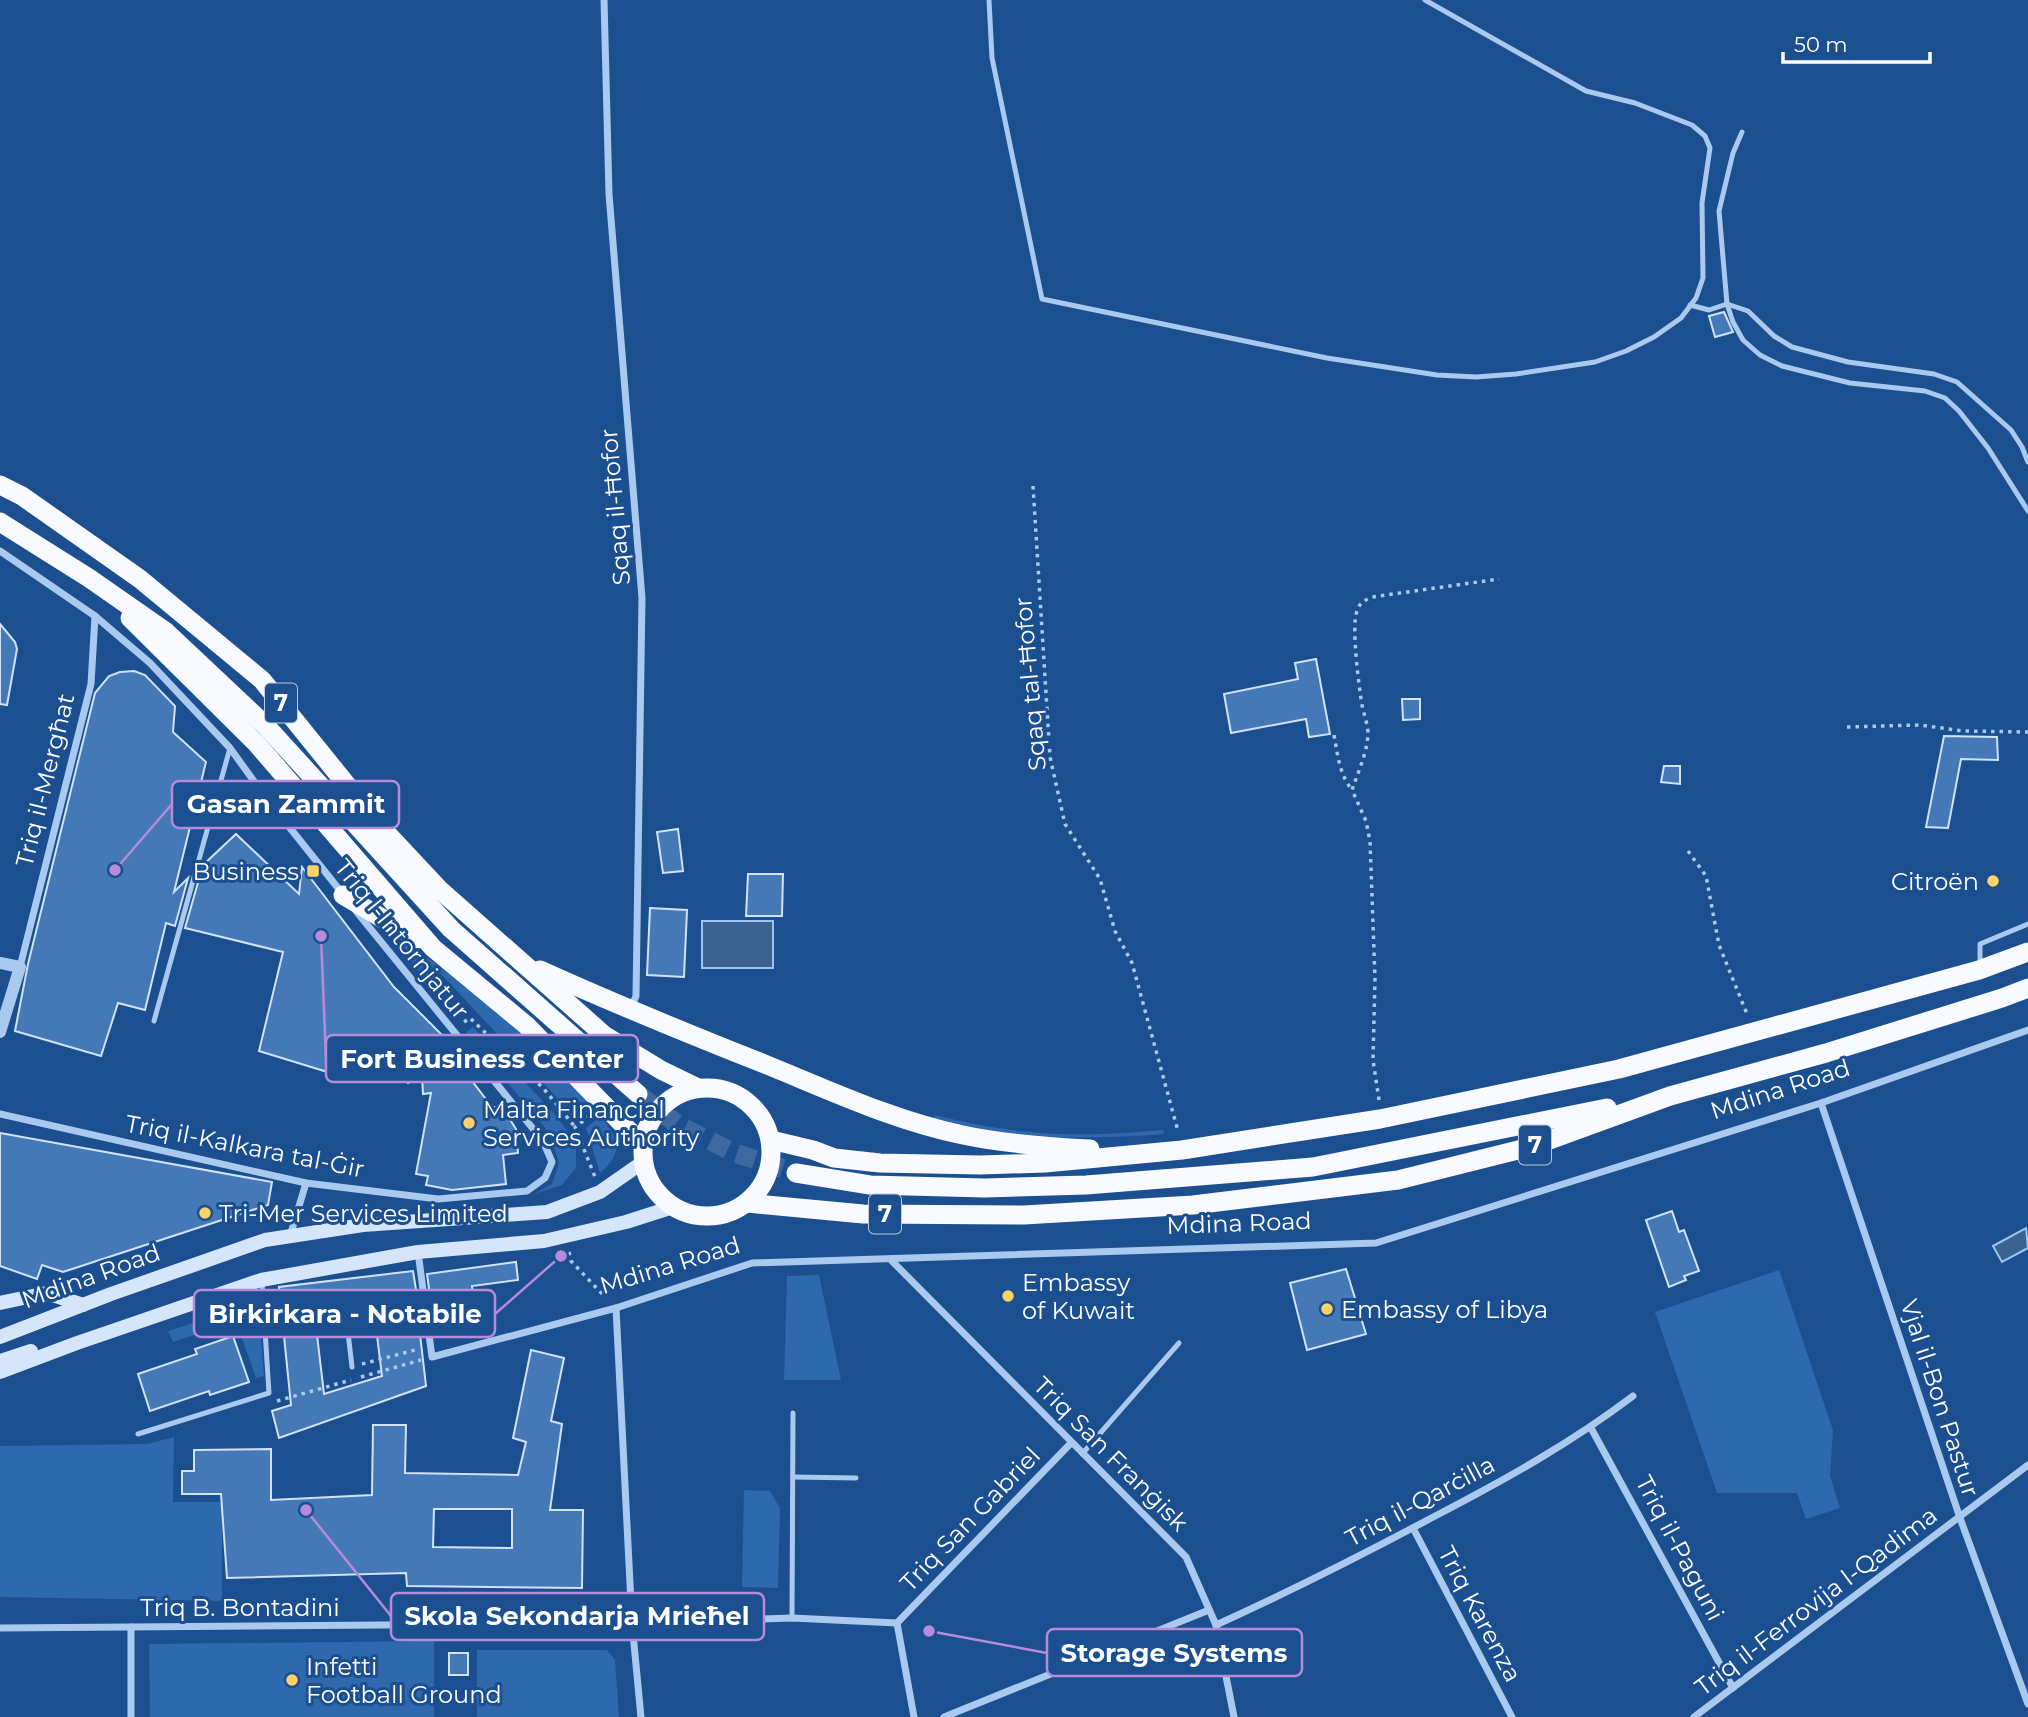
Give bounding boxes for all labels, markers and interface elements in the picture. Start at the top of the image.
scale bar [1783,21,1930,65]
text: 50 m [1794,32,1848,57]
street label: Sqaq il-Ħofor [594,427,636,587]
street label: Sqaq tal-Ħofor [1008,596,1052,772]
road number: 7 [265,684,297,722]
street label: Triq il-Mergħat [9,690,81,870]
callout: Gasan Zammit [172,781,399,828]
text: Gasan Zammit [187,788,385,820]
street label: Triq l-Intornjatur [329,853,475,1025]
place label: Business [192,857,299,886]
marker: Business [305,863,321,879]
place label: Citroën [1891,867,1979,896]
marker: Citroën [1985,873,2001,889]
callout: Fort Business Center [326,1035,638,1082]
text: Fort Business Center [340,1043,624,1075]
street label: Mdina Road [1707,1053,1853,1125]
place label: Malta Financial Services Authority [483,1095,699,1152]
street label: Triq il-Kalkara tal-Ġir [123,1109,367,1183]
marker: Malta Financial Services Authority [461,1115,477,1131]
road number: 7 [1519,1126,1551,1164]
road number: 7 [869,1194,901,1233]
place label: Tri-Mer Services Limited [219,1199,508,1228]
marker: Tri-Mer Services Limited [197,1205,213,1221]
street label: Mdina Road [1166,1206,1312,1240]
street label: Mdina Road [596,1230,744,1300]
street label: Mdina Road [18,1238,164,1314]
place label: Embassy of Kuwait [1022,1268,1135,1325]
marker: Embassy of Kuwait [1000,1288,1016,1304]
callout: Birkirkara - Notabile [194,1290,495,1337]
place label: Embassy of Libya [1341,1295,1548,1324]
street label: Vjal il-Bon Pastur [1894,1296,1986,1500]
text: Birkirkara - Notabile [208,1298,482,1330]
marker: Embassy of Libya [1319,1301,1335,1317]
street label: Triq San Franġisk [1028,1371,1195,1538]
street label: Triq San Gabriel [894,1441,1046,1597]
street label: Triq il-Qarċilla [1341,1450,1499,1552]
street label: Triq il-Paguni [1630,1470,1730,1626]
street label: Triq il-Ferrovija l-Qadima [1689,1500,1943,1702]
street label: Triq Karenza [1432,1541,1528,1687]
street label: Triq B. Bontadini [140,1593,340,1622]
callout: Skola Sekondarja Mrieħel [391,1593,764,1640]
text: Skola Sekondarja Mrieħel [404,1600,750,1632]
callout: Storage Systems [1047,1629,1302,1676]
text: Storage Systems [1061,1637,1288,1669]
place label: Infetti Football Ground [306,1652,502,1709]
marker: Infetti Football Ground [284,1672,300,1688]

